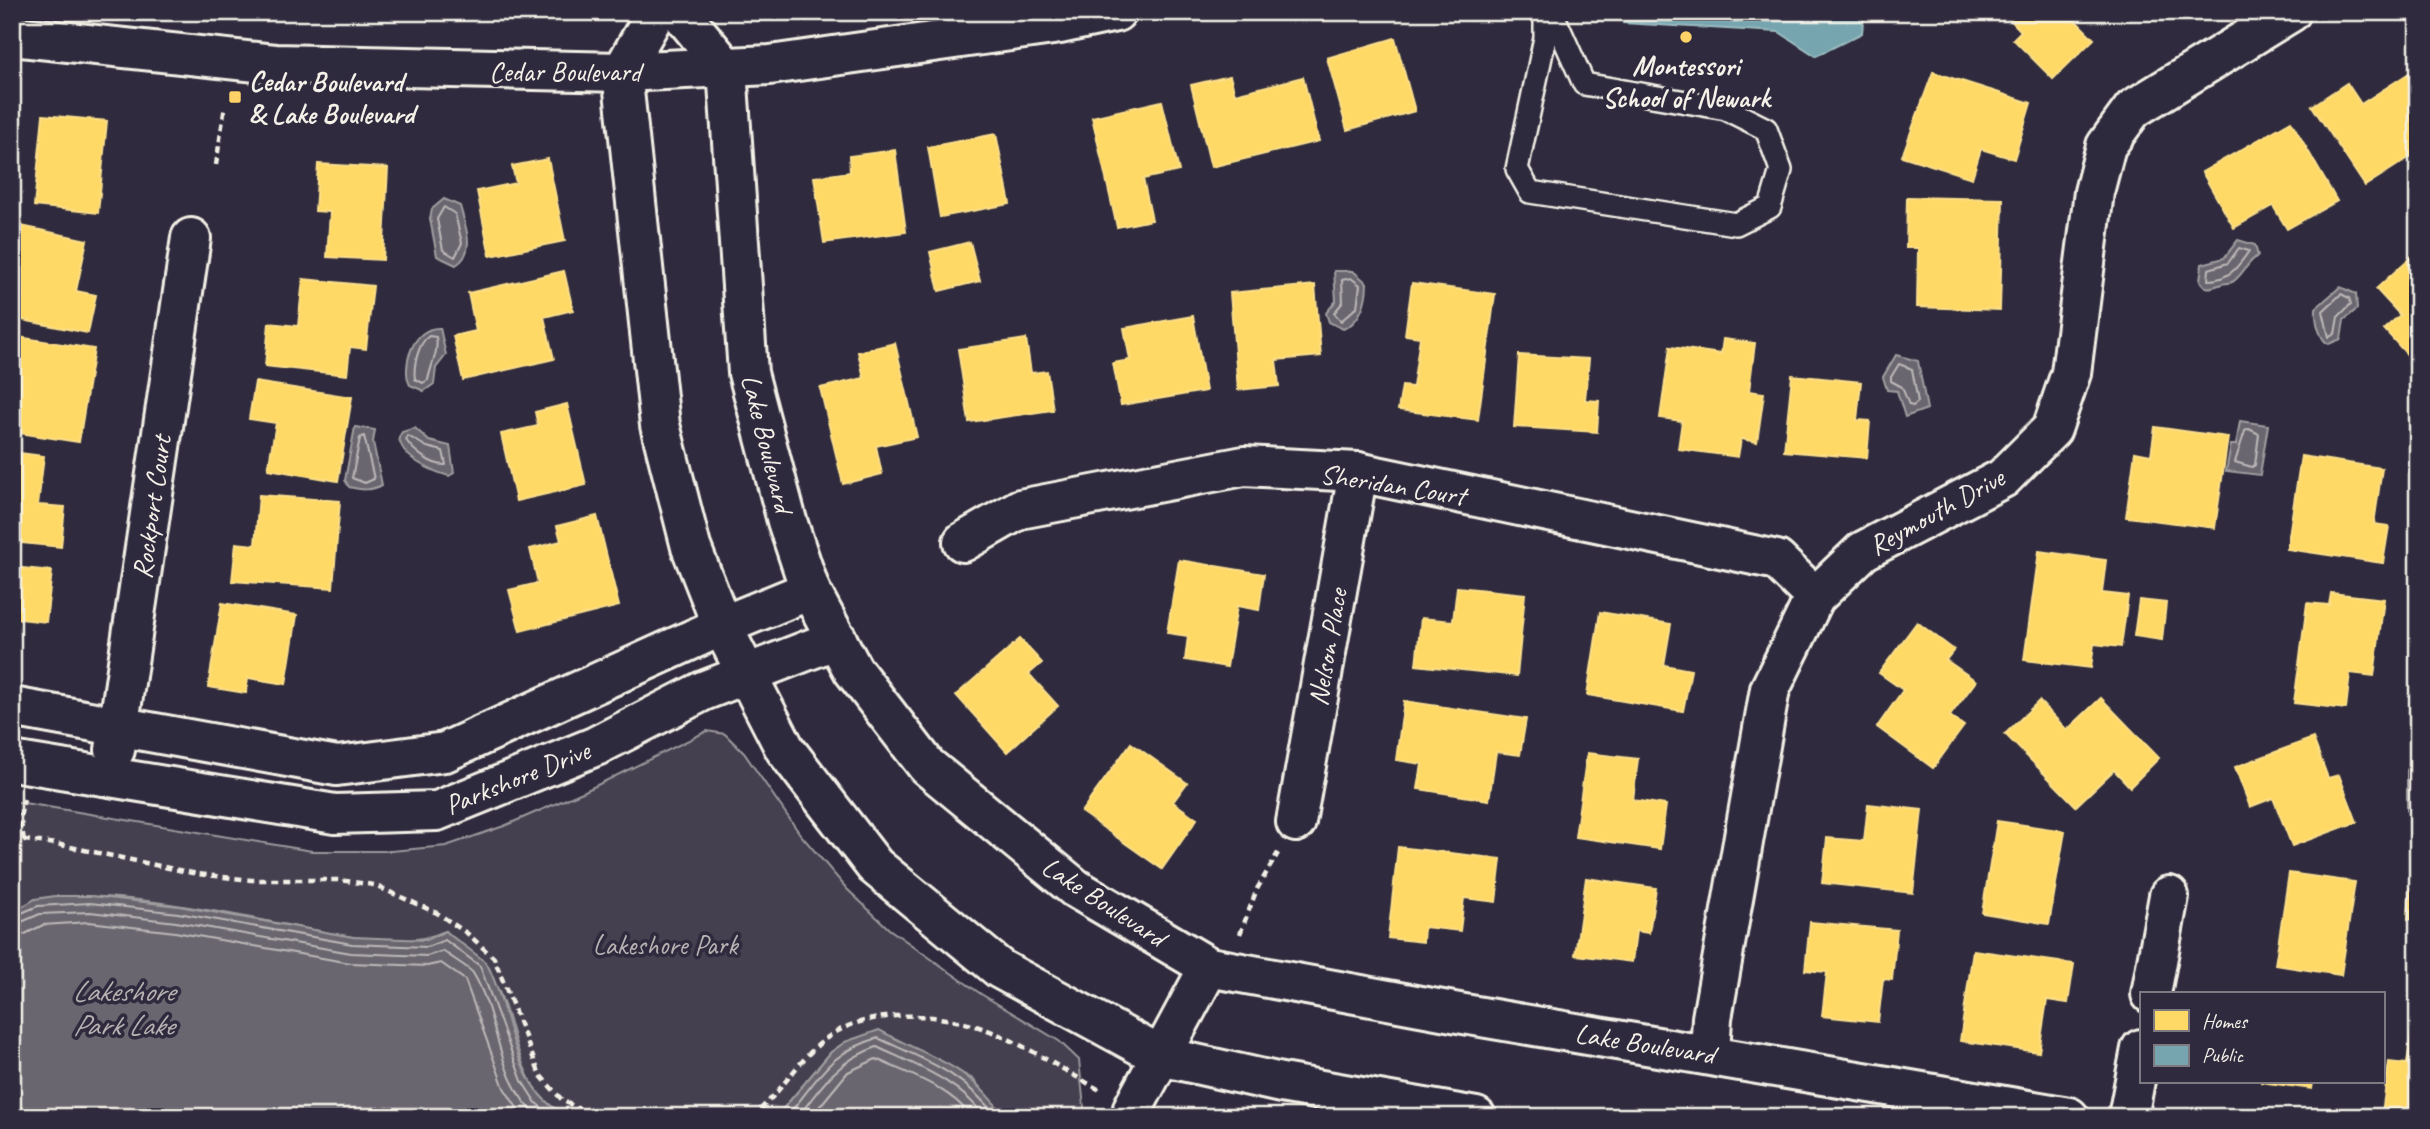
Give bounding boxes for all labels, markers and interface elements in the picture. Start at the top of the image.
marker: Montessori School of Newark [1678,29,1694,45]
place label: Montessori School of Newark [1602,48,1772,115]
street label: Cedar Boulevard [489,54,645,89]
place label: Cedar Boulevard & Lake Boulevard [249,64,419,131]
marker: Cedar Boulevard & Lake Boulevard [227,89,243,105]
street label: Lake Boulevard [734,371,802,519]
street label: Rockport Court [124,431,179,581]
street label: Sheridan Court [1318,456,1472,514]
street label: Reymouth Drive [1862,459,2012,563]
street label: Nelson Place [1300,584,1355,708]
street label: Parkshore Drive [440,732,596,822]
street label: Lake Boulevard [1035,848,1176,957]
park label: Lakeshore Park [593,927,739,962]
water label: Lakeshore Park Lake [72,972,178,1044]
legend [2140,992,2384,1084]
text: Homes [2202,1008,2249,1034]
street label: Lake Boulevard [1573,1015,1721,1072]
text: Public [2202,1042,2244,1068]

